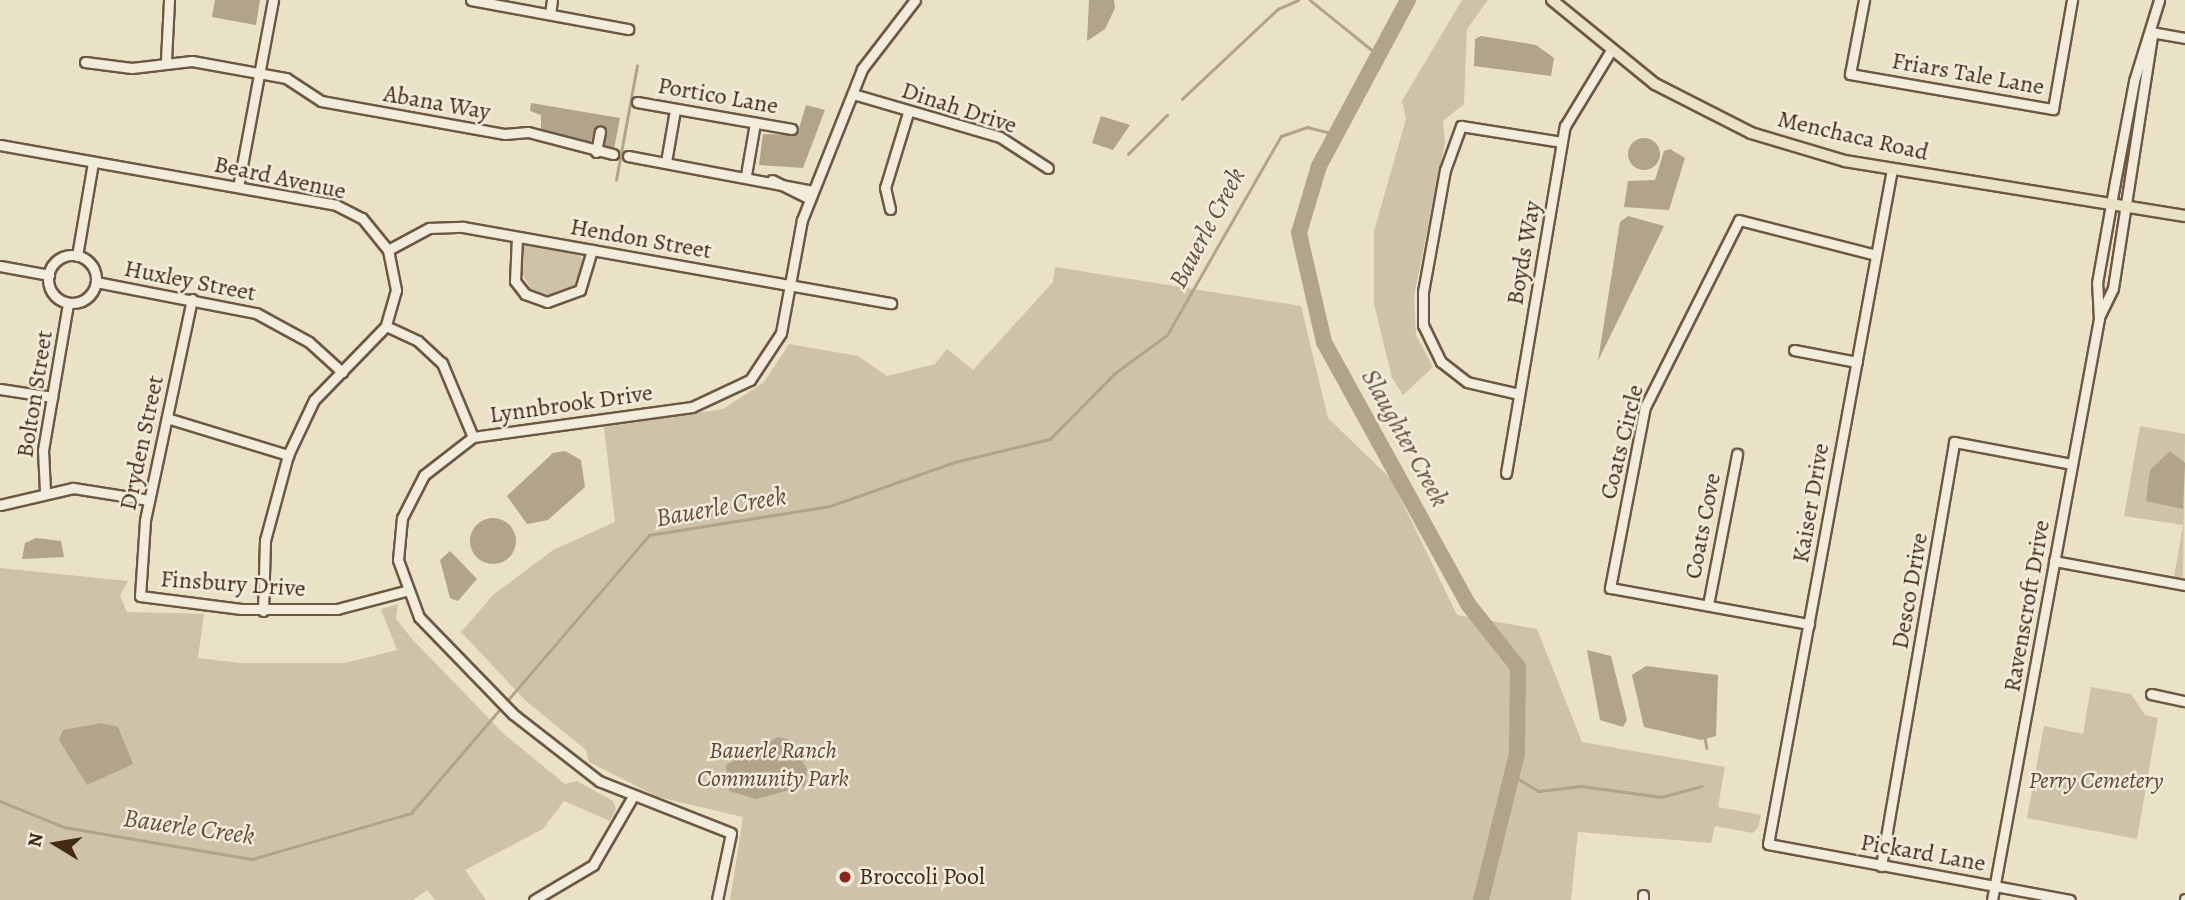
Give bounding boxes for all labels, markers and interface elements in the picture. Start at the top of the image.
street label: Friars Tale Lane [1890,46,2046,102]
street label: Portico Lane [656,71,780,121]
street label: Dinah Drive [898,76,1020,140]
street label: Abana Way [381,79,493,127]
street label: Menchaca Road [1775,105,1931,167]
street label: Beard Avenue [211,150,349,206]
water label: Bauerle Creek [1162,162,1252,294]
street label: Boyds Way [1501,199,1547,307]
street label: Hendon Street [568,212,714,266]
street label: Huxley Street [122,254,258,308]
street label: Bolton Street [11,328,59,460]
water label: Slaughter Creek [1354,364,1456,512]
street label: Dryden Street [114,373,170,513]
street label: Lynnbrook Drive [488,378,654,430]
street label: Coats Circle [1594,382,1650,502]
street label: Kaiser Drive [1786,441,1836,565]
street label: Coats Cove [1679,471,1727,581]
water label: Bauerle Creek [653,480,789,534]
street label: Ravenscroft Drive [1998,518,2056,694]
street label: Desco Drive [1886,531,1934,651]
street label: Finsbury Drive [159,565,307,603]
park label: Bauerle Ranch Community Park [697,737,849,793]
park label: Perry Cemetery [2029,767,2163,795]
water label: Bauerle Creek [122,802,256,852]
north arrow [21,809,91,879]
street label: Pickard Lane [1858,828,1988,878]
text: N [21,831,49,849]
place label: Broccoli Pool [859,863,985,891]
marker: Broccoli Pool [837,869,853,885]

